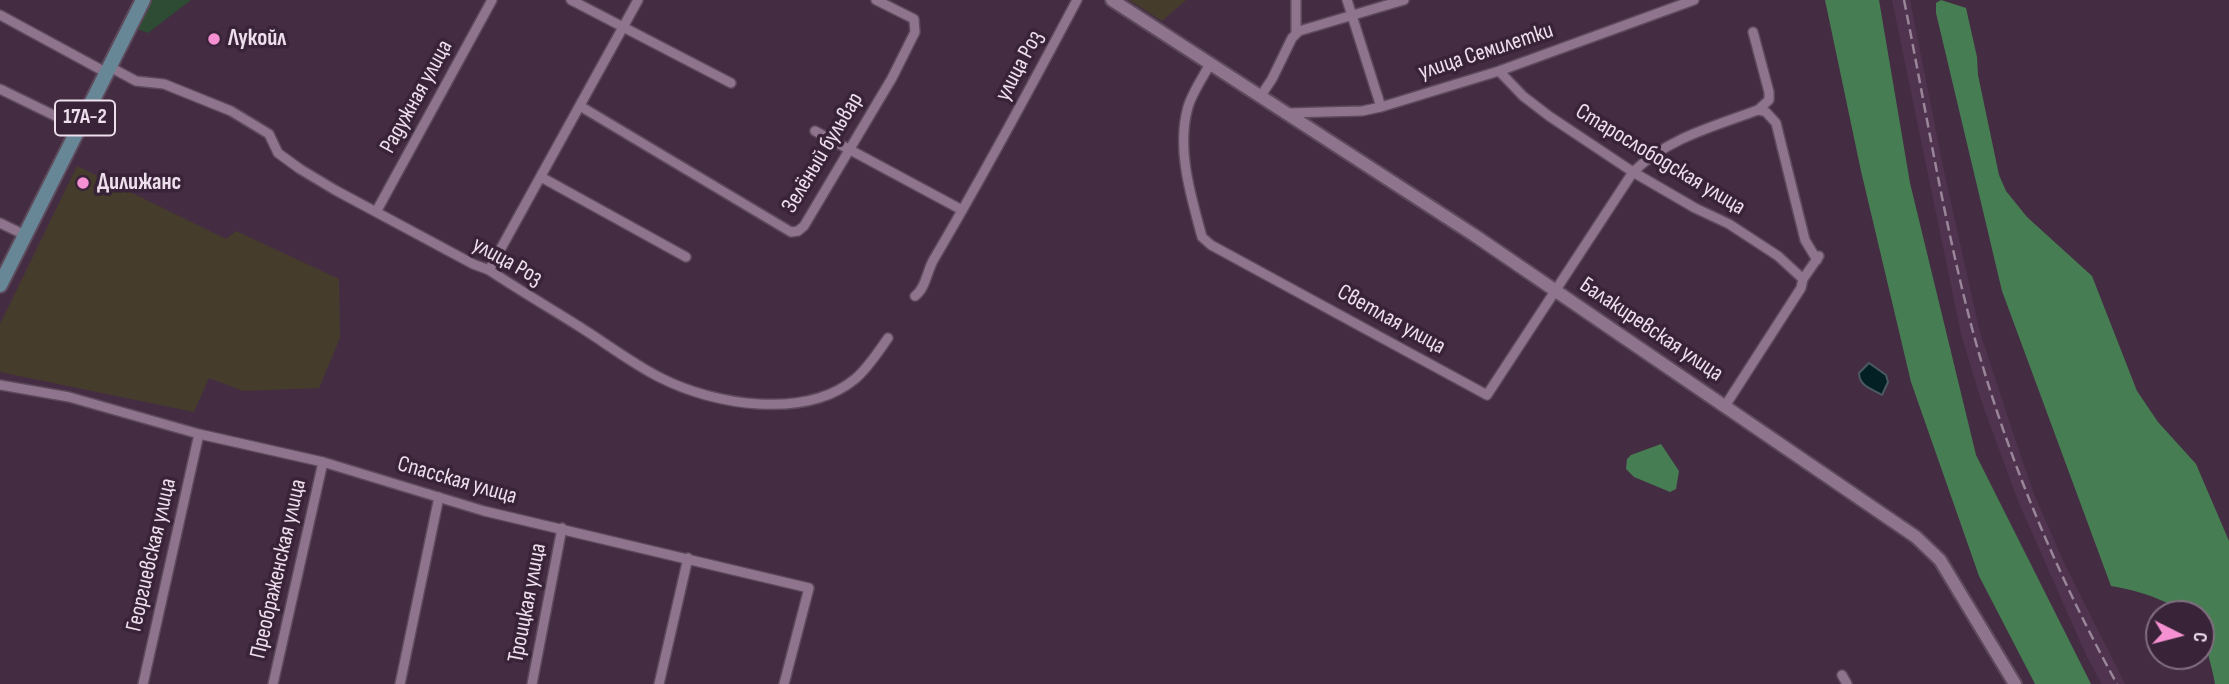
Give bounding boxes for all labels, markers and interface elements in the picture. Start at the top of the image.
street label: улица Семилетки [1415,17,1557,87]
place label: Лукойл [228,25,286,53]
street label: улица Роз [990,26,1050,106]
marker: Лукойл [206,31,222,47]
street label: Радужная улица [375,36,459,158]
street label: Зелёный бульвар [776,88,870,218]
street label: Старослободская улица [1570,98,1750,222]
road number: 17А-2 [55,100,115,136]
place label: Дилижанс [97,169,181,197]
marker: Дилижанс [75,175,91,191]
street label: улица Роз [467,232,547,292]
street label: Балакиревская улица [1574,272,1728,388]
street label: Светлая улица [1332,279,1450,361]
street label: Спасская улица [394,451,520,511]
street label: Георгиевская улица [121,476,183,634]
street label: Преображенская улица [245,477,313,661]
street label: Троицкая улица [503,541,553,665]
north arrow [2145,600,2215,670]
text: С [2187,631,2211,643]

